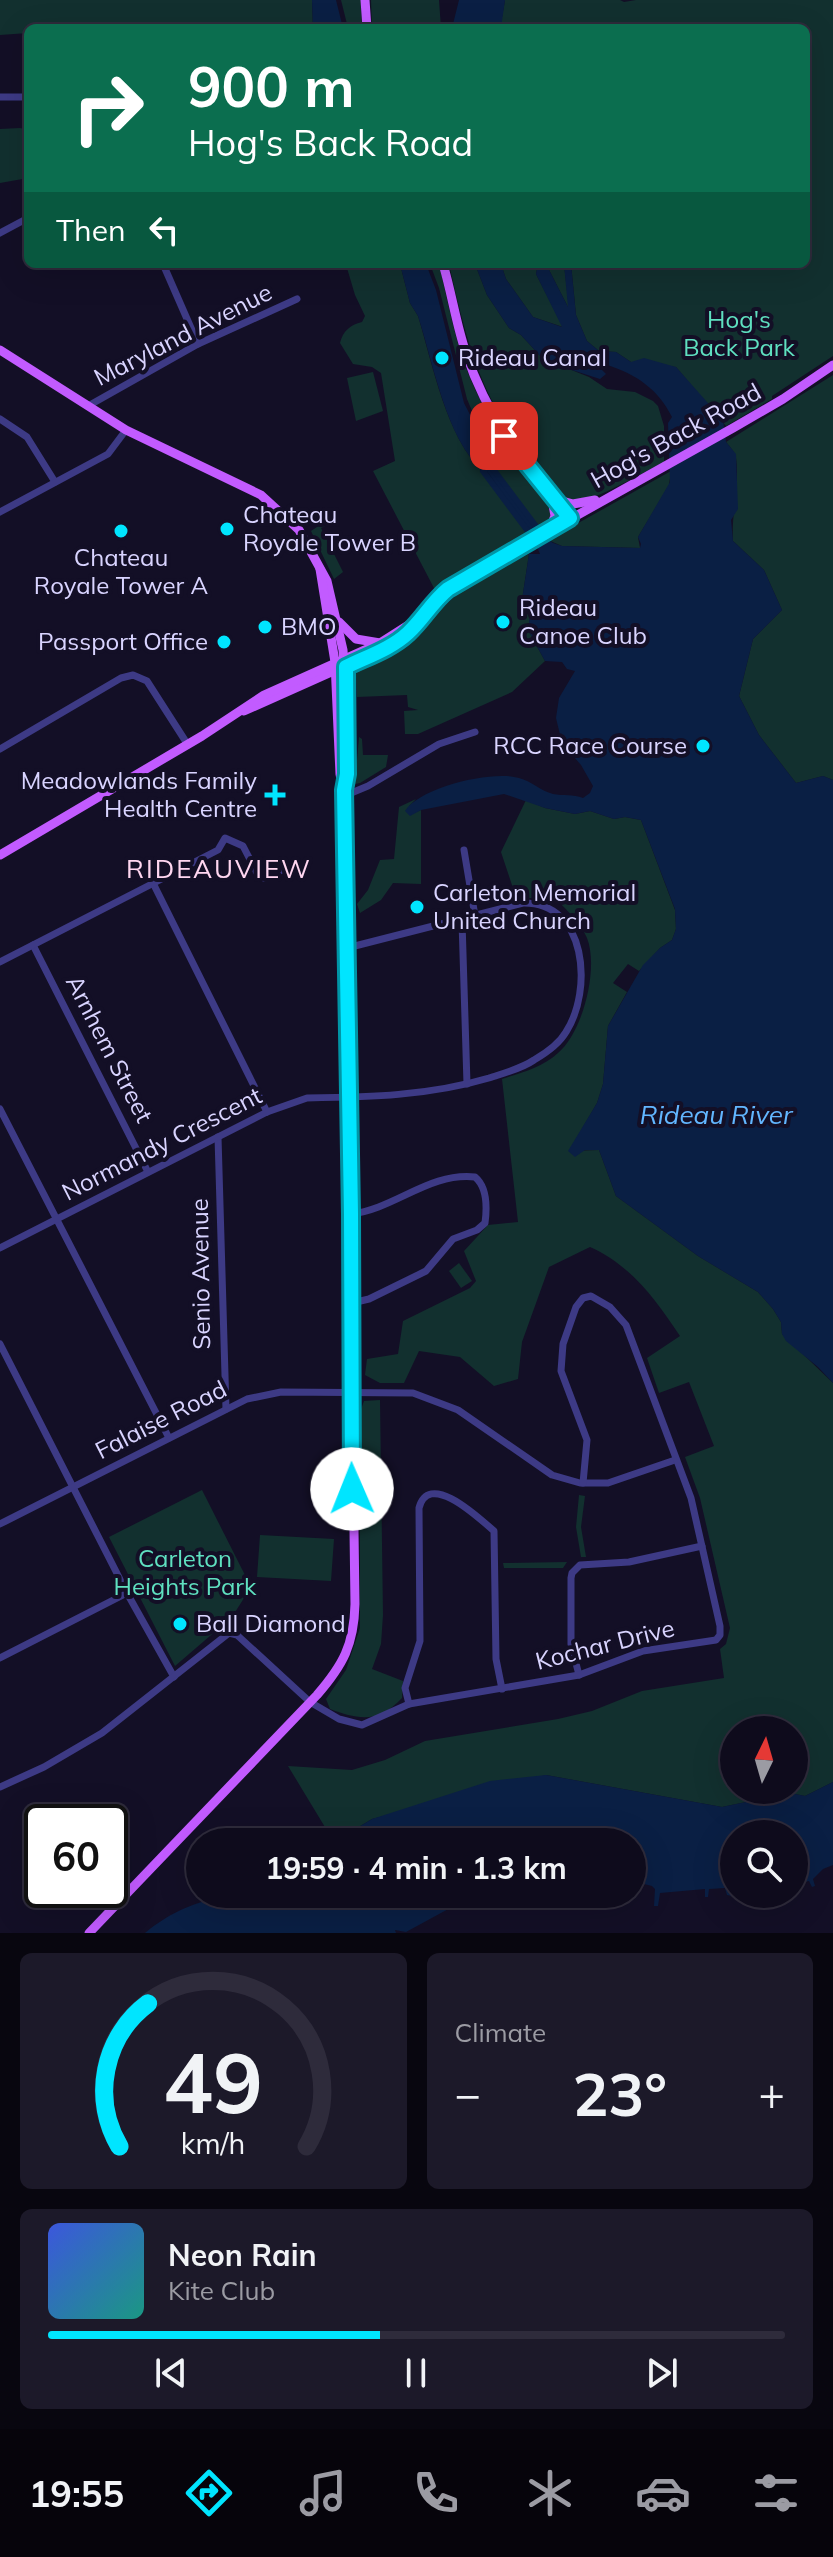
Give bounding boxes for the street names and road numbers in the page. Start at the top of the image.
street label: Maryland Avenue [89,276,277,392]
street label: Hog's Back Road [585,376,766,494]
street label: Arnhem Street [60,970,160,1127]
street label: Normandy Crescent [57,1080,267,1207]
street label: Senio Avenue [184,1198,216,1350]
street label: Falaise Road [90,1373,231,1465]
street label: Kochar Drive [532,1612,677,1676]

